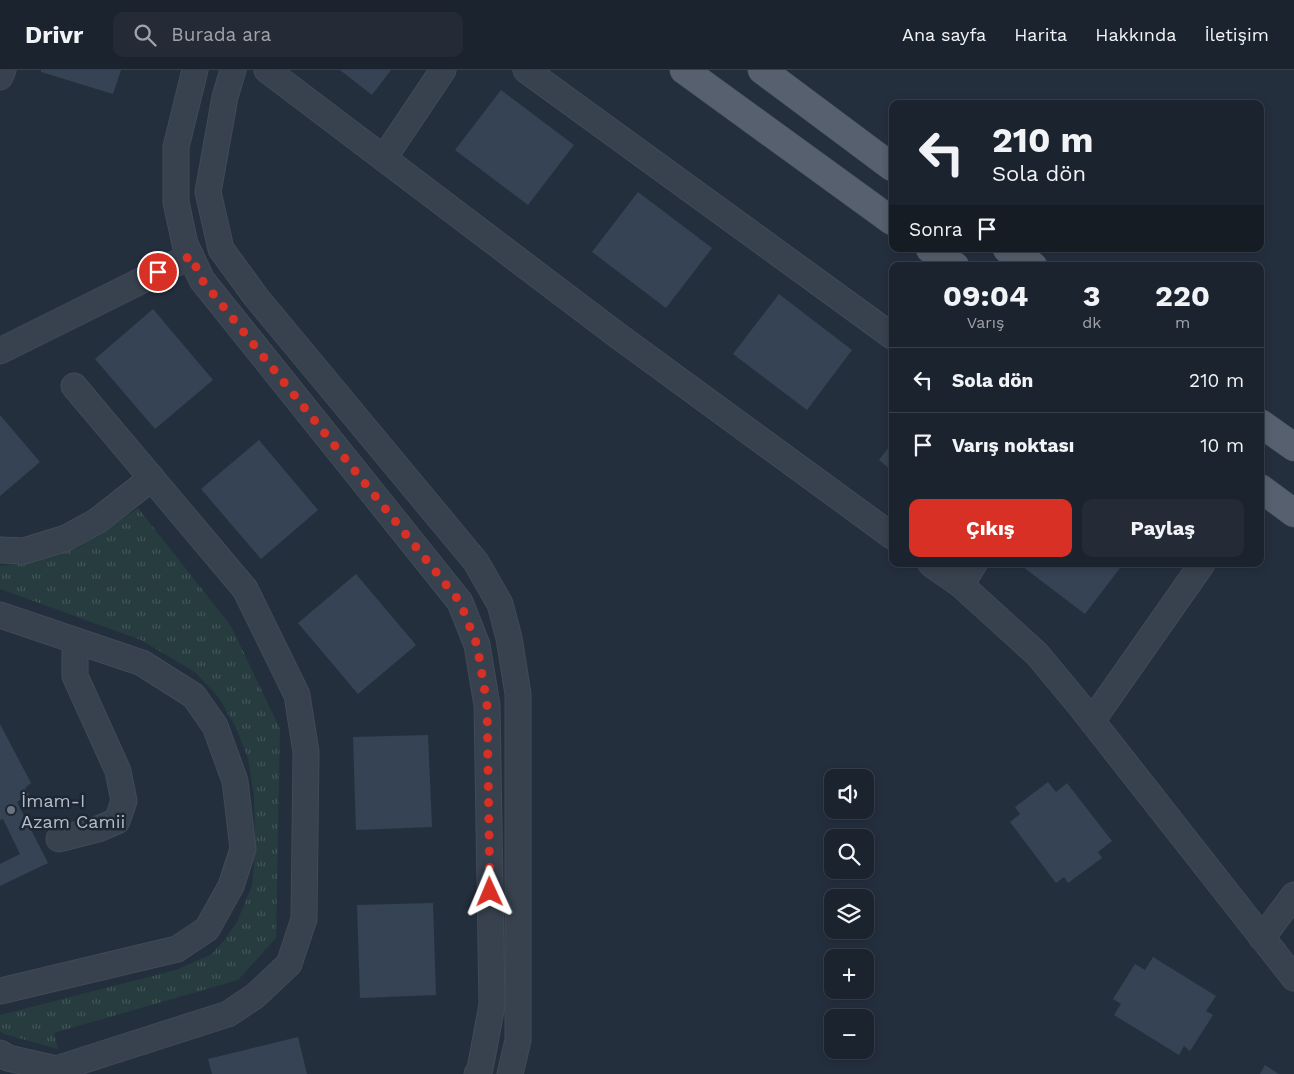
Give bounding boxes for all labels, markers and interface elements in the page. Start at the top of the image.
search box [113,12,463,57]
text: Drivr [25,21,83,49]
icon: search [131,21,159,49]
text: Burada ara [171,23,271,46]
text: Ana sayfa [902,24,986,45]
text: Harita [1014,24,1067,45]
text: Hakkında [1095,24,1176,45]
text: İletişim [1204,24,1269,45]
text: 210 m [992,119,1093,161]
icon: left [909,120,974,185]
text: Sola dön [992,161,1086,186]
icon: arrive [973,215,1001,243]
text: Sonra [909,218,963,241]
pin [137,251,179,293]
icon: arrive [144,258,172,286]
text: 09:04 [943,278,1028,313]
text: 3 [1083,278,1101,313]
text: 220 [1155,278,1210,313]
text: Varış [967,313,1004,332]
text: dk [1082,313,1101,332]
text: m [1175,313,1190,332]
icon: left [909,366,937,394]
text: Sola dön [952,369,1033,392]
text: 210 m [1189,369,1244,392]
icon: arrive [909,431,937,459]
text: Varış noktası [952,434,1074,457]
text: 10 m [1200,434,1244,457]
button: Çıkış [909,499,1072,557]
button: Paylaş [1082,499,1244,557]
map controls [824,769,874,1059]
button: sound [824,769,874,819]
place label: İmam-I Azam Camii [21,790,125,832]
marker: İmam-I Azam Camii [5,804,17,816]
button: search [824,829,874,879]
position arrow [463,865,515,917]
button: layers [824,889,874,939]
button: + [824,949,874,999]
button: − [824,1009,874,1059]

